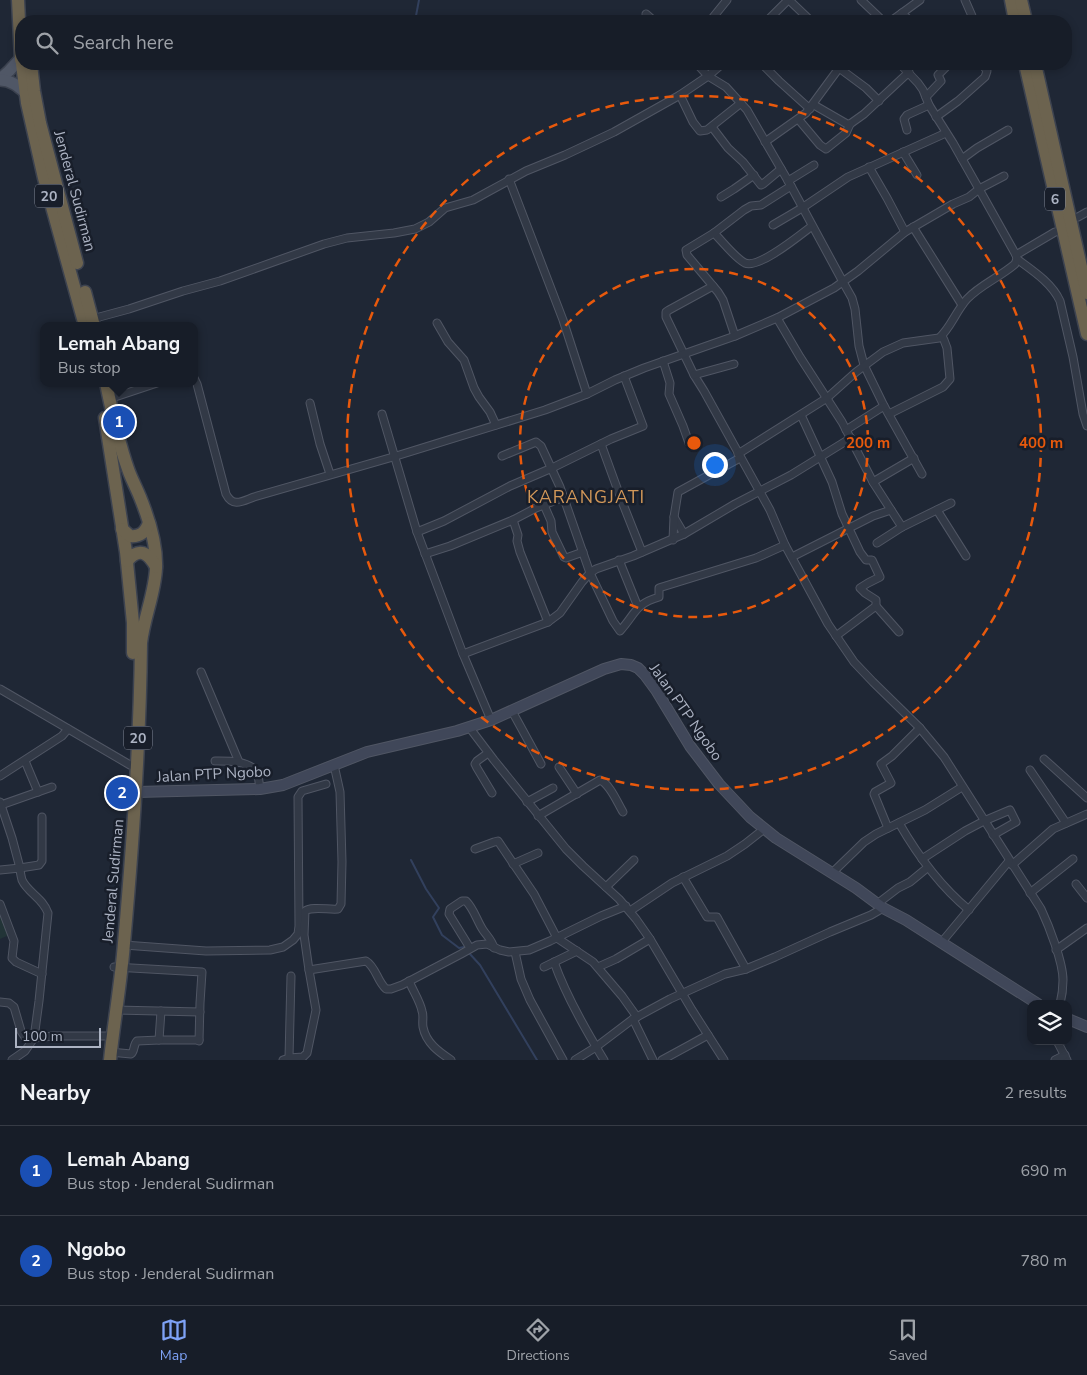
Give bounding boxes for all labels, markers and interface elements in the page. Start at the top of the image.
search box [15,15,1072,70]
icon: search [33,29,61,57]
text: Search here [73,30,174,56]
street label: Jenderal Sudirman [49,127,101,254]
road number: 20 [35,185,63,208]
road number: 6 [1045,188,1065,210]
popup [40,322,198,387]
text: Lemah Abang [58,331,180,357]
text: Bus stop [58,357,121,379]
pin: 1 [103,403,135,441]
text: 200 m [846,433,890,453]
text: 400 m [1019,433,1063,453]
centre of rings [685,434,703,452]
your location [702,452,728,478]
district label: KARANGJATI [527,485,645,509]
street label: Jalan PTP Ngobo [644,659,727,765]
road number: 20 [124,726,152,750]
street label: Jalan PTP Ngobo [155,761,272,787]
pin: 2 [106,774,138,812]
street label: Jenderal Sudirman [98,818,128,945]
map controls [1027,1000,1072,1045]
button: layers [1027,1000,1072,1045]
scale bar [15,1025,101,1048]
text: 100 m [22,1027,63,1046]
text: Nearby [20,1079,90,1107]
text: 2 results [1005,1082,1067,1104]
text: Lemah Abang [67,1147,190,1173]
text: 1 [31,1160,41,1182]
text: 690 m [1020,1160,1067,1182]
text: Bus stop · Jenderal Sudirman [67,1173,274,1195]
text: Ngobo [67,1237,126,1263]
text: 2 [31,1250,41,1272]
text: 780 m [1020,1250,1067,1272]
text: Bus stop · Jenderal Sudirman [67,1263,274,1285]
tab: Map [160,1316,188,1365]
tab: Directions [507,1316,570,1365]
tab: Saved [889,1316,927,1365]

